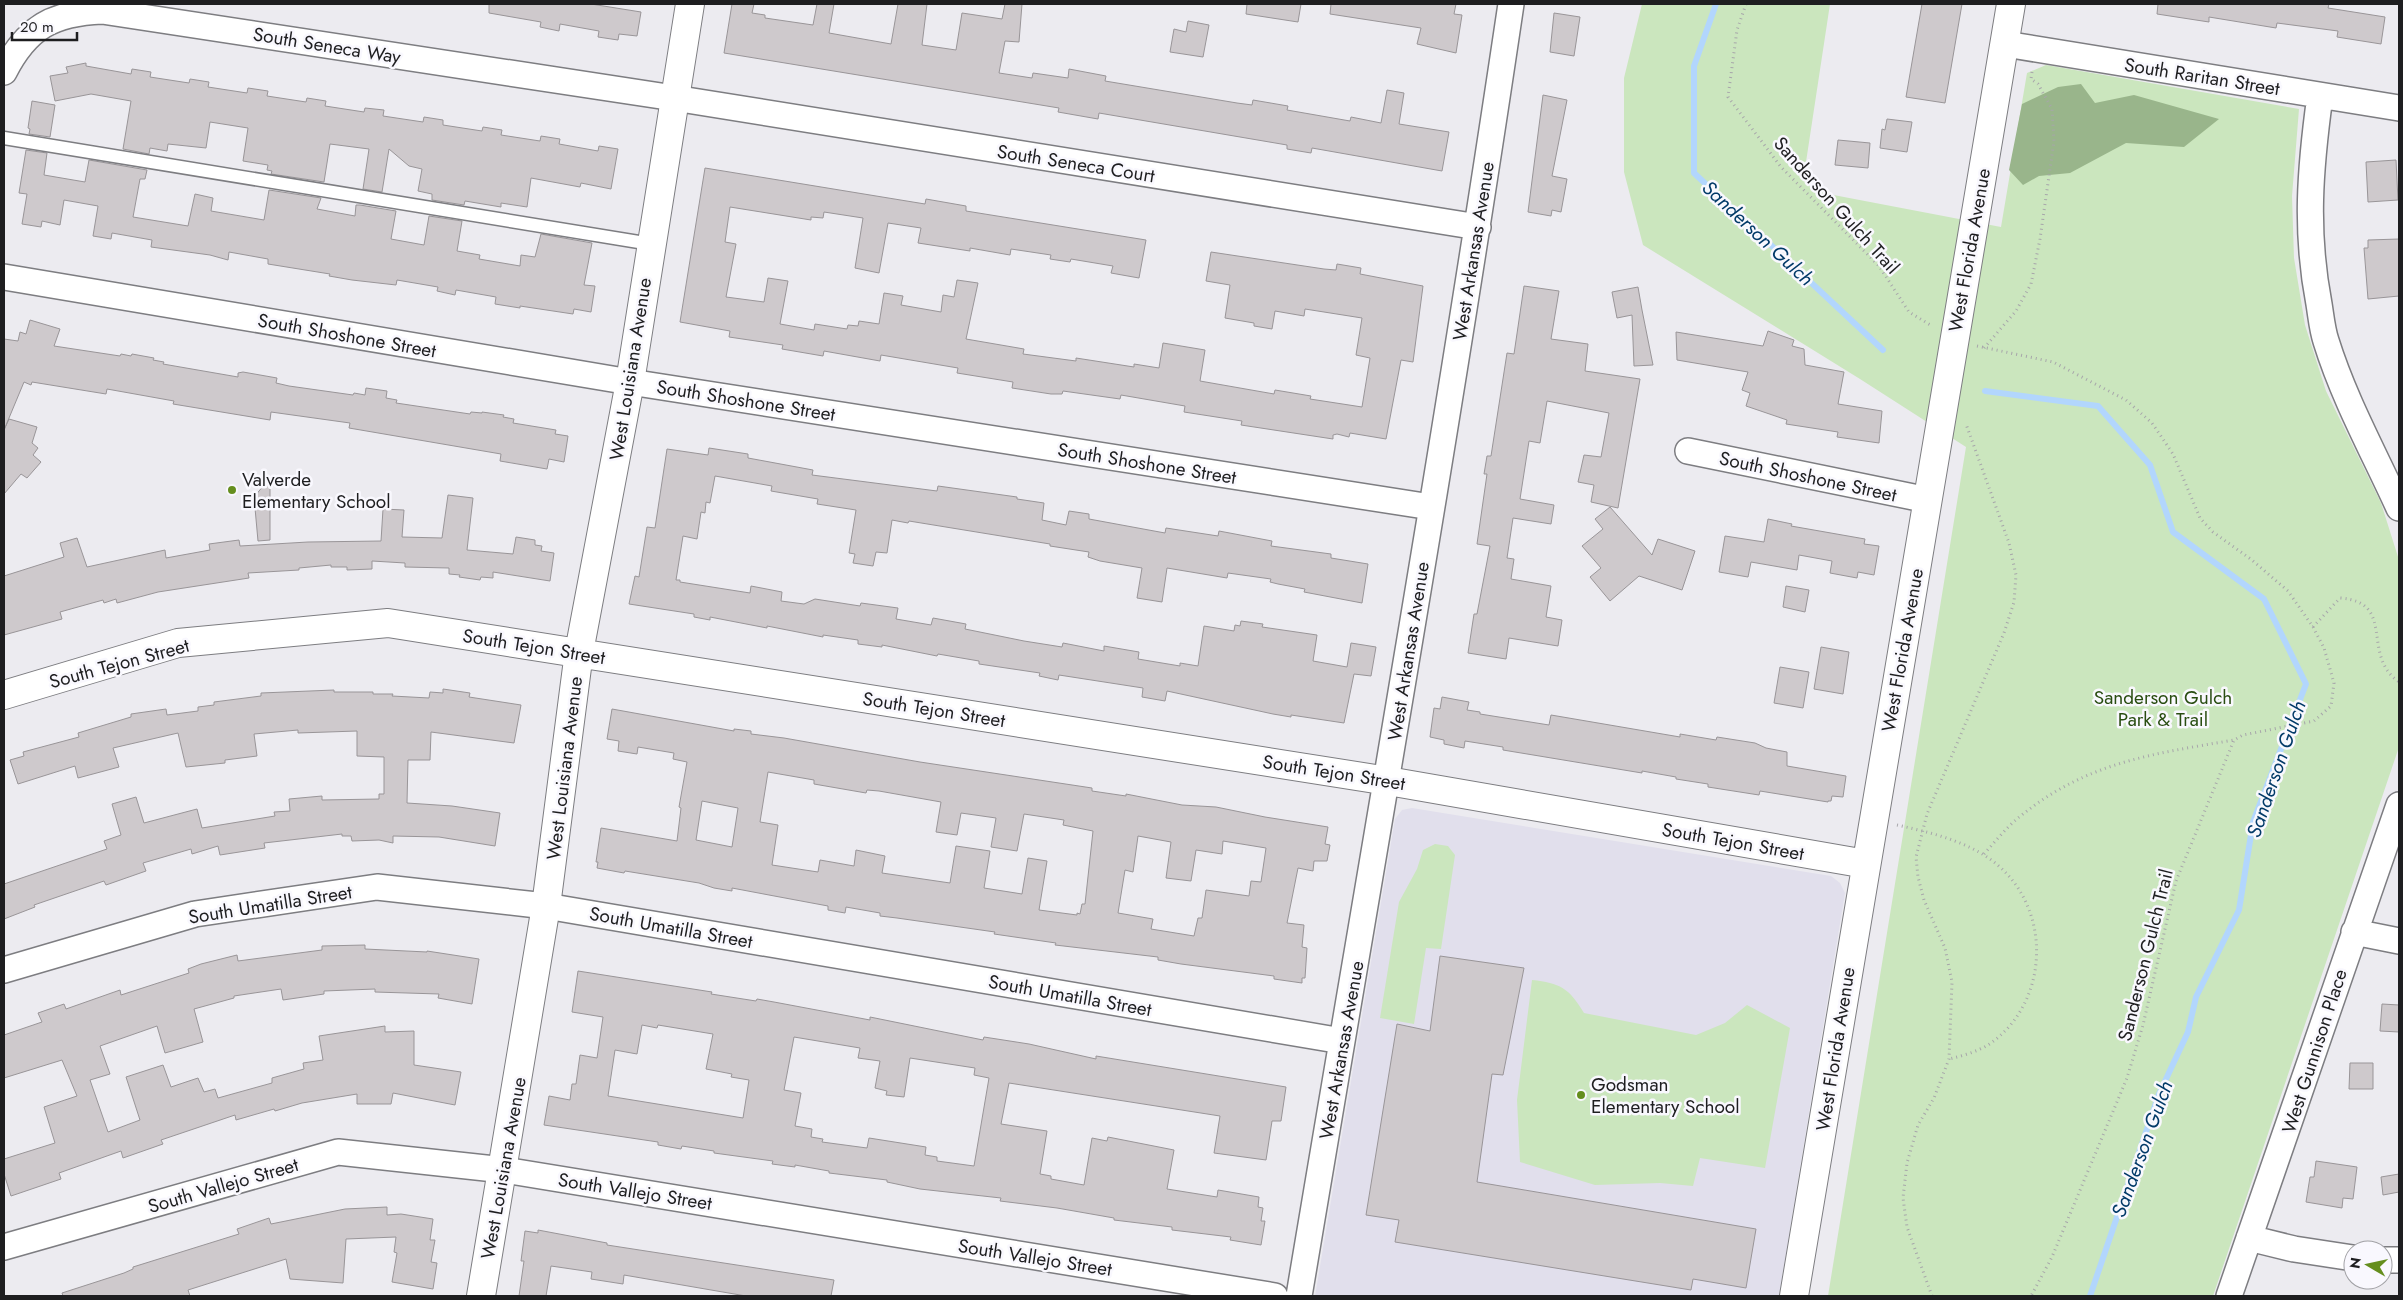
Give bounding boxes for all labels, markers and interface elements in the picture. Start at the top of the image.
scale bar [12,10,78,42]
text: 20 m [20,16,54,38]
street label: South Seneca Way [251,20,403,71]
street label: South Raritan Street [2122,51,2282,102]
street label: Sanderson Gulch Trail [1768,131,1906,280]
street label: South Seneca Court [995,138,1157,189]
street label: West Arkansas Avenue [1446,159,1501,343]
street label: West Florida Avenue [1942,166,1997,334]
water label: Sanderson Gulch [1695,174,1820,293]
street label: West Louisiana Avenue [603,276,658,462]
street label: South Shoshone Street [256,307,439,365]
street label: South Shoshone Street [655,373,838,428]
street label: South Shoshone Street [1056,436,1239,491]
street label: South Shoshone Street [1717,445,1899,509]
place label: Valverde Elementary School [242,466,391,515]
marker: Valverde Elementary School [226,484,238,496]
street label: West Arkansas Avenue [1381,559,1436,743]
street label: West Florida Avenue [1875,566,1930,734]
street label: South Tejon Street [461,622,608,671]
street label: South Tejon Street [46,632,193,695]
street label: West Louisiana Avenue [540,675,589,861]
park label: Sanderson Gulch Park & Trail [2094,684,2232,733]
street label: South Tejon Street [861,685,1008,734]
water label: Sanderson Gulch [2239,697,2314,842]
street label: South Tejon Street [1261,748,1408,797]
street label: South Tejon Street [1660,816,1807,867]
street label: Sanderson Gulch Trail [2111,866,2180,1044]
street label: South Umatilla Street [186,878,354,931]
street label: South Umatilla Street [587,900,755,955]
street label: West Arkansas Avenue [1312,958,1371,1141]
street label: West Florida Avenue [1809,965,1862,1133]
street label: West Gunnison Place [2275,965,2354,1137]
street label: South Umatilla Street [986,968,1154,1023]
place label: Godsman Elementary School [1591,1071,1740,1120]
street label: West Louisiana Avenue [474,1075,533,1261]
water label: Sanderson Gulch [2104,1077,2181,1221]
marker: Godsman Elementary School [1575,1089,1587,1101]
street label: South Vallejo Street [145,1151,302,1220]
street label: South Vallejo Street [556,1166,714,1217]
street label: South Vallejo Street [956,1232,1114,1283]
north arrow [2343,1240,2393,1290]
text: N [2344,1256,2366,1270]

